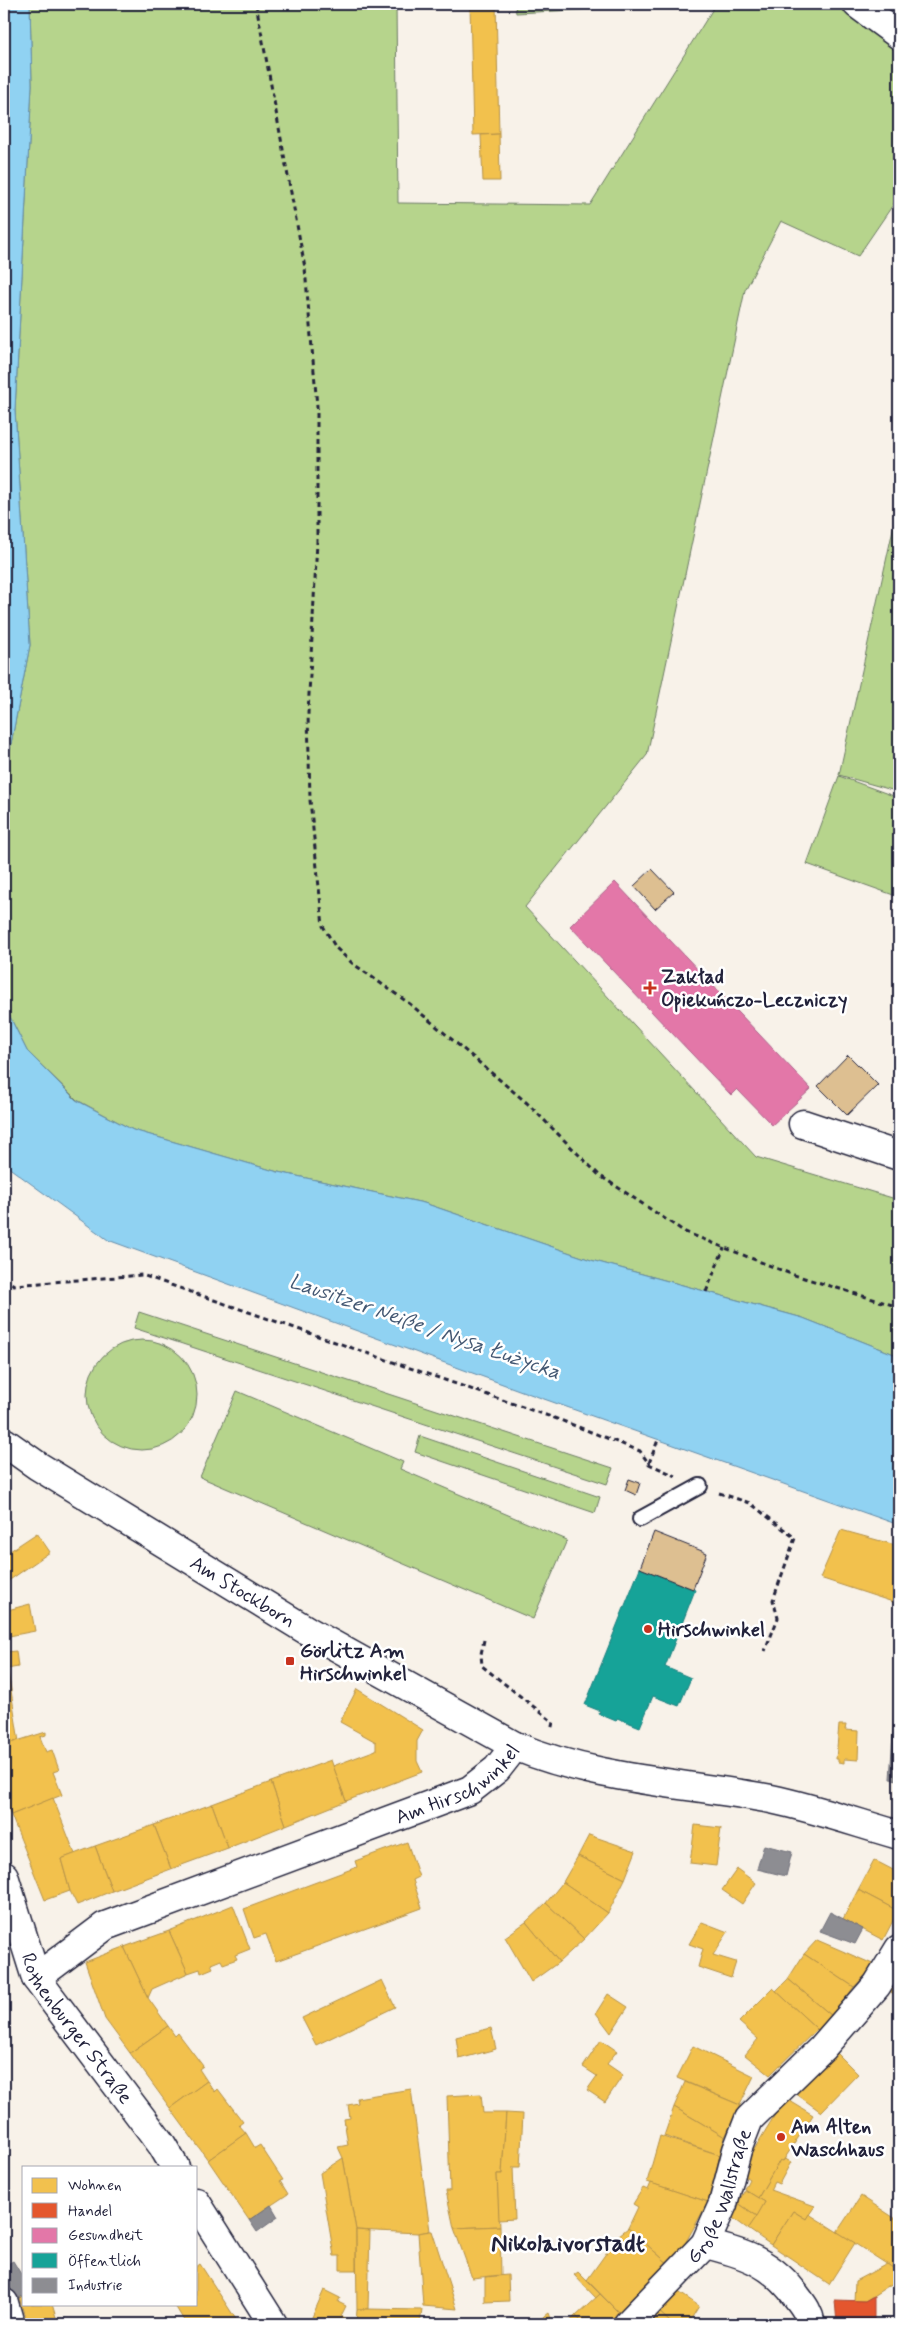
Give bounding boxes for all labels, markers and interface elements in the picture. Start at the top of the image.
place label: Zakład Opiekuńczo-Leczniczy [661,964,848,1014]
marker: Zakład Opiekuńczo-Leczniczy [643,981,657,995]
water label: Lausitzer Neiße / Nysa Łużycka [285,1267,564,1387]
street label: Am Stockborn [185,1550,300,1635]
place label: Hirschwinkel [658,1617,765,1644]
marker: Hirschwinkel [642,1623,654,1635]
place label: Görlitz Am Hirschwinkel [300,1638,407,1688]
marker: Görlitz Am Hirschwinkel [284,1655,296,1667]
street label: Am Hirschwinkel [392,1739,527,1832]
street label: Rothenburger Straße [14,1950,138,2110]
place label: Am Alten Waschhaus [790,2114,885,2164]
street label: Große Wallstraße [681,2125,759,2270]
marker: Am Alten Waschhaus [775,2131,787,2143]
legend [22,2166,198,2306]
text: Wohnen [68,2176,122,2196]
text: Handel [68,2202,112,2222]
text: Gesundheit [68,2226,143,2246]
district label: Nikolaivorstadt [491,2228,646,2261]
text: Öffentlich [68,2252,141,2272]
text: Industrie [68,2276,123,2296]

